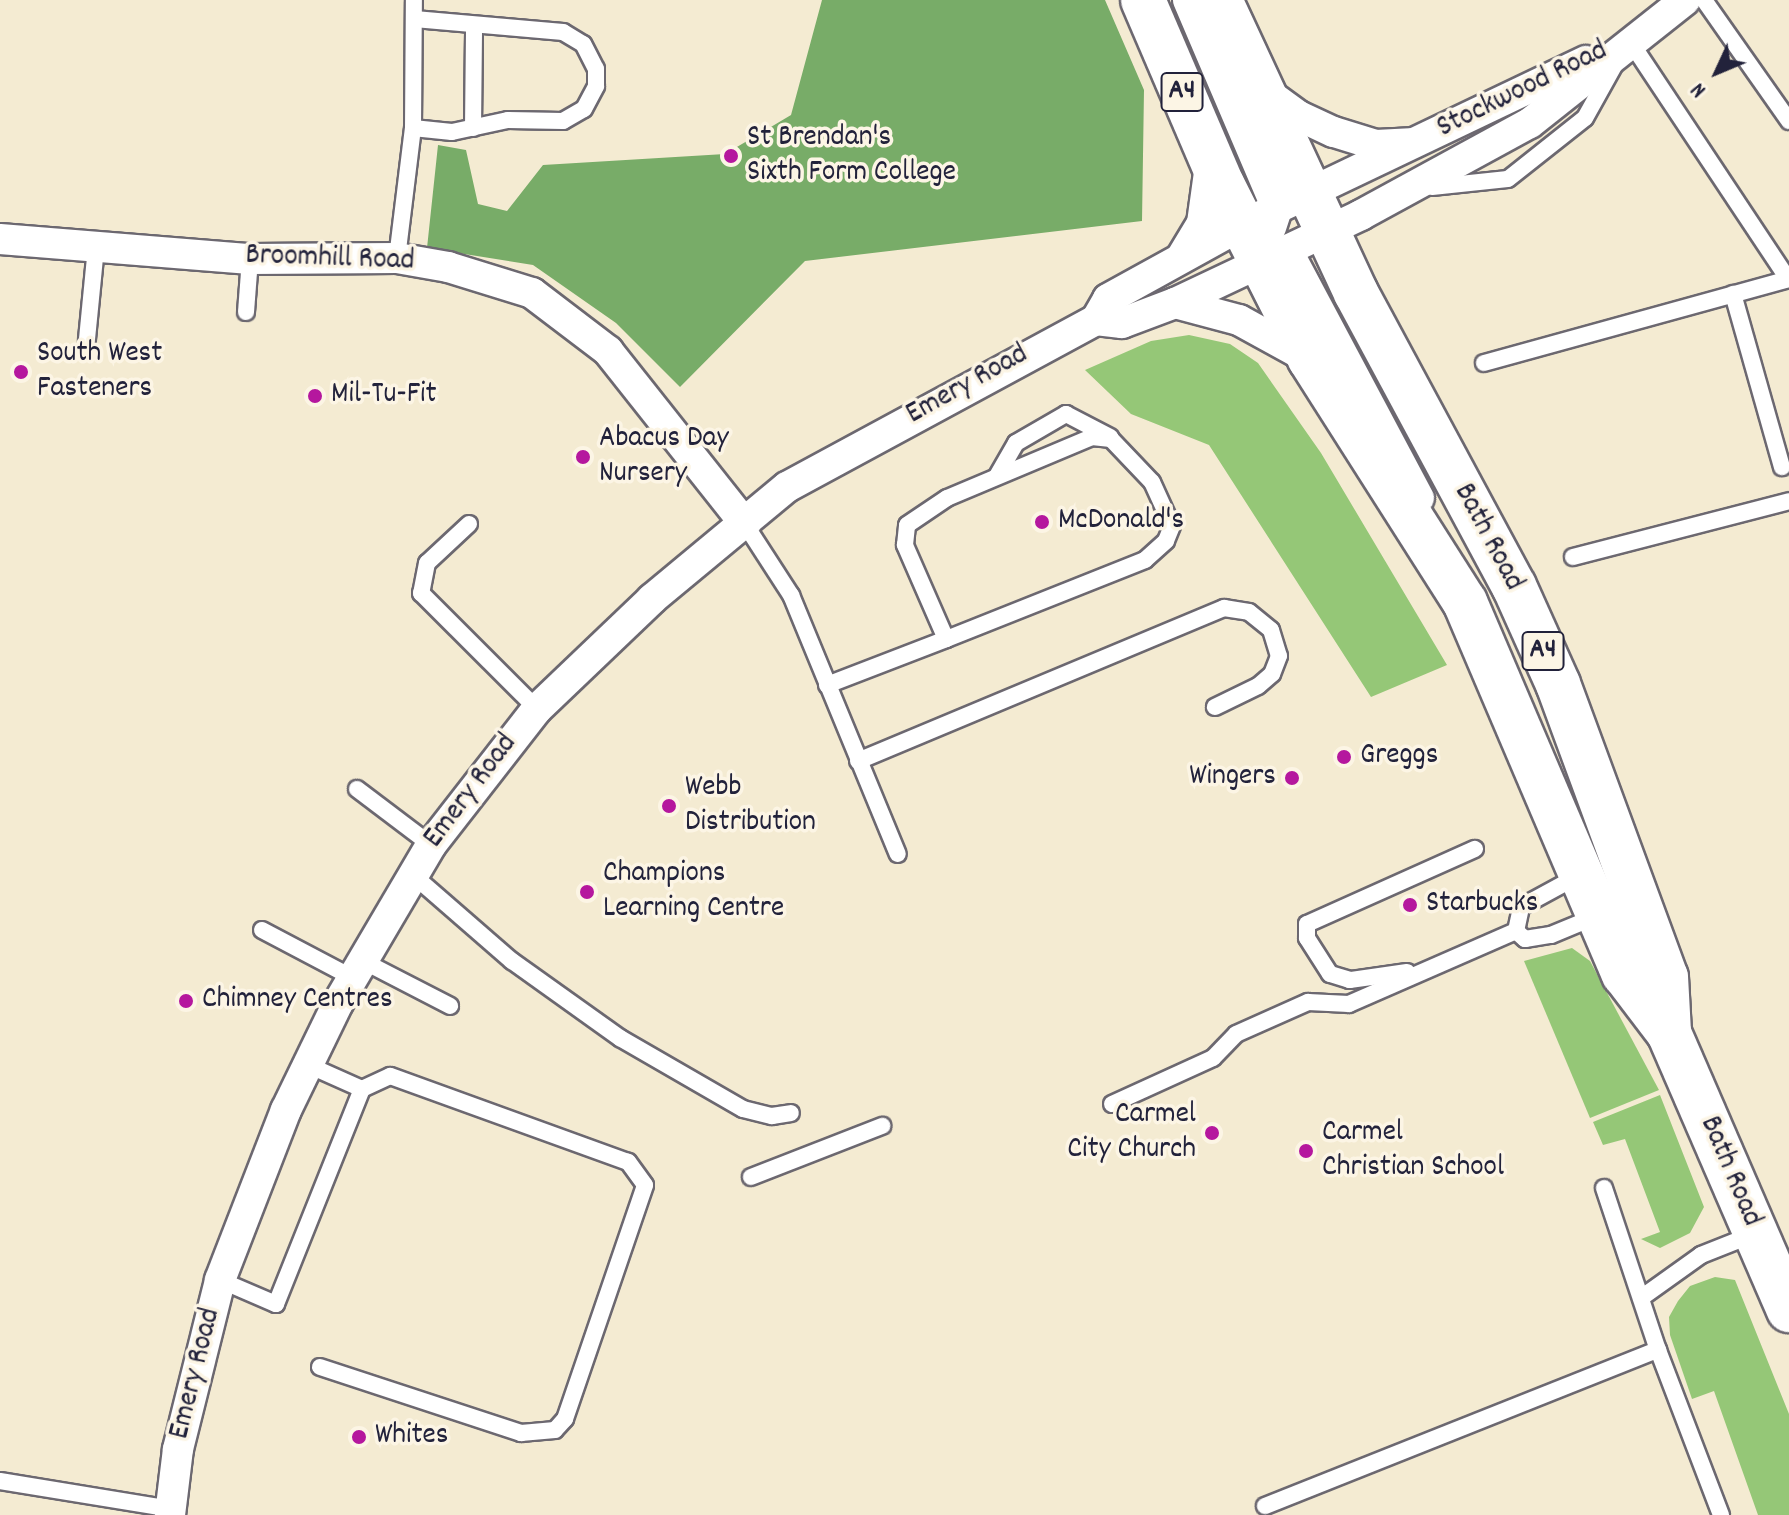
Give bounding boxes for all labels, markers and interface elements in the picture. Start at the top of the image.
north arrow [1677,32,1757,112]
street label: Stockwood Road [1432,34,1614,148]
road number: A4 [1160,68,1204,116]
text: N [1684,74,1714,104]
place label: St Brendan's Sixth Form College [747,121,956,192]
marker: St Brendan's Sixth Form College [722,147,740,165]
street label: Broomhill Road [245,239,415,281]
place label: South West Fasteners [37,337,162,408]
street label: Emery Road [901,338,1035,434]
marker: South West Fasteners [12,363,30,381]
place label: Mil-Tu-Fit [331,378,437,414]
marker: Mil-Tu-Fit [306,387,324,405]
place label: Abacus Day Nursery [599,422,729,492]
marker: Abacus Day Nursery [574,448,592,466]
street label: Bath Road [1444,478,1530,598]
place label: McDonald's [1058,504,1184,540]
marker: McDonald's [1033,513,1051,531]
road number: A4 [1521,627,1565,675]
street label: Emery Road [417,728,527,856]
place label: Greggs [1360,739,1438,775]
marker: Greggs [1335,748,1353,766]
place label: Wingers [1189,760,1276,796]
marker: Wingers [1283,769,1301,787]
place label: Webb Distribution [685,771,816,842]
marker: Webb Distribution [660,797,678,815]
place label: Champions Learning Centre [603,857,784,928]
marker: Champions Learning Centre [578,883,596,901]
place label: Starbucks [1426,887,1538,923]
marker: Starbucks [1401,896,1419,914]
place label: Chimney Centres [202,983,393,1019]
marker: Chimney Centres [177,992,195,1010]
place label: Carmel City Church [1067,1098,1196,1168]
street label: Bath Road [1690,1112,1768,1232]
place label: Carmel Christian School [1322,1116,1504,1186]
marker: Carmel City Church [1203,1124,1221,1142]
marker: Carmel Christian School [1297,1142,1315,1160]
street label: Emery Road [163,1305,231,1443]
place label: Whites [375,1419,448,1455]
marker: Whites [350,1428,368,1446]

